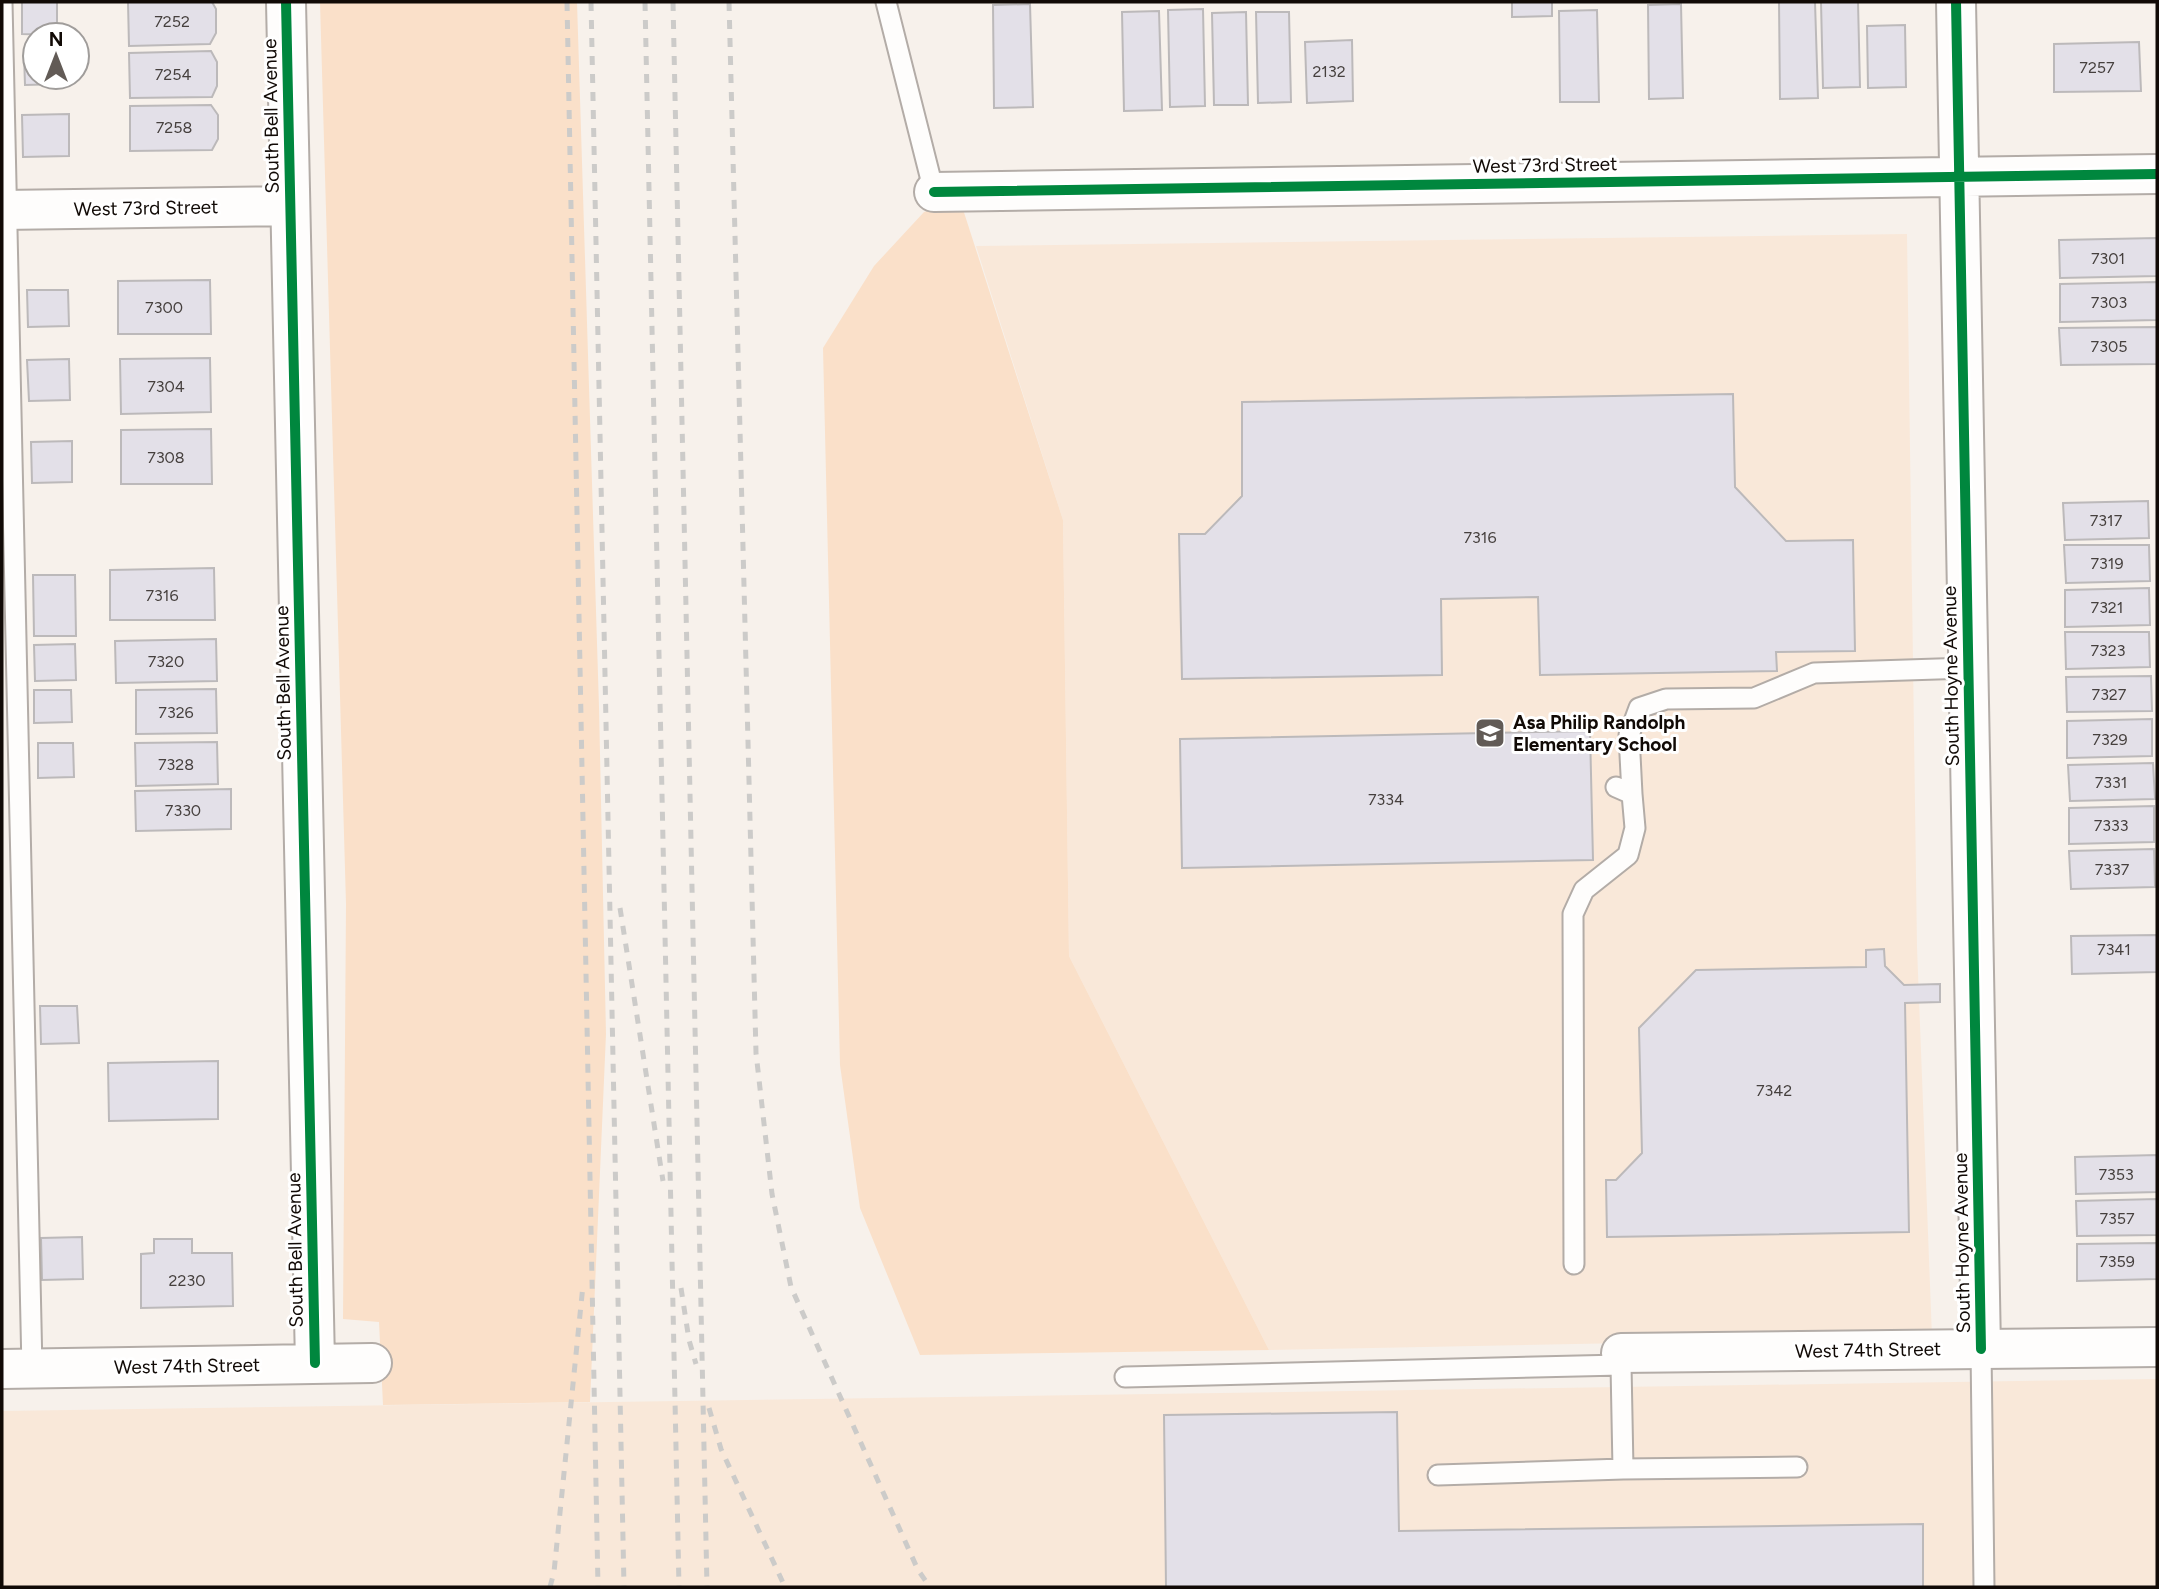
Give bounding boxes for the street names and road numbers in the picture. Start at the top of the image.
street label: South Bell Avenue [258,38,284,194]
street label: West 73rd Street [1473,152,1617,178]
street label: West 73rd Street [74,195,218,221]
street label: South Hoyne Avenue [1938,585,1964,767]
street label: South Bell Avenue [270,605,296,761]
street label: South Hoyne Avenue [1949,1152,1975,1334]
street label: South Bell Avenue [282,1172,308,1328]
street label: West 74th Street [1795,1337,1941,1363]
street label: West 74th Street [114,1353,260,1379]

